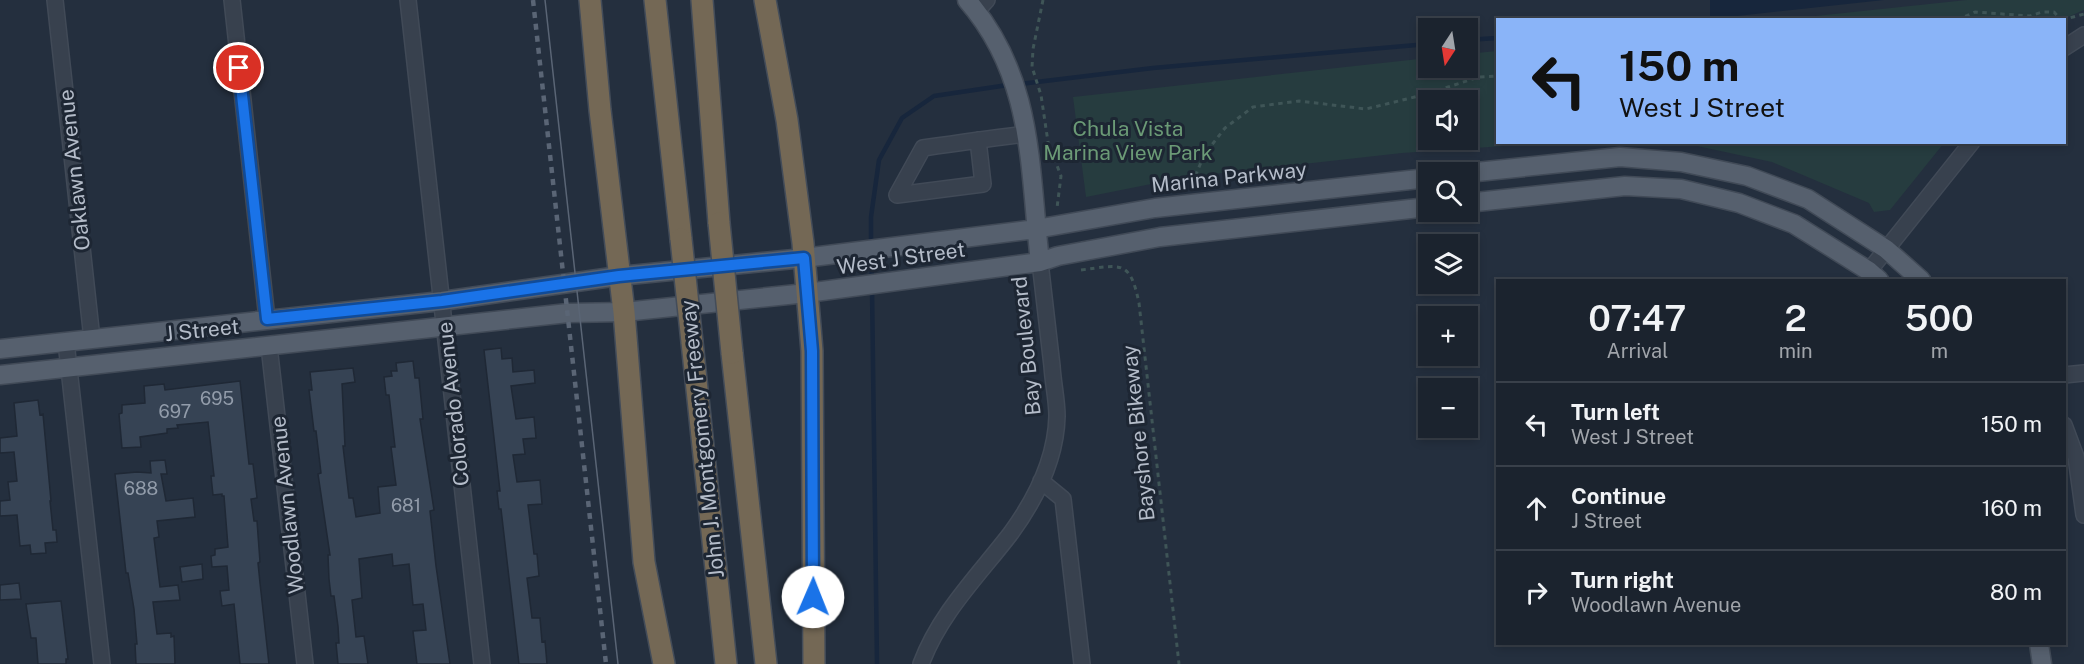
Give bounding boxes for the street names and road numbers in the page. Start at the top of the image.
street label: Oaklawn Avenue [53,88,95,252]
street label: Marina Parkway [1150,156,1308,198]
street label: West J Street [835,237,967,279]
street label: Bay Boulevard [1006,275,1046,417]
street label: John J. Montgomery Freeway [675,299,729,579]
street label: J Street [164,314,240,346]
street label: Colorado Avenue [432,321,474,487]
street label: Bayshore Bikeway [1116,344,1160,522]
street label: Woodlawn Avenue [265,415,309,595]

